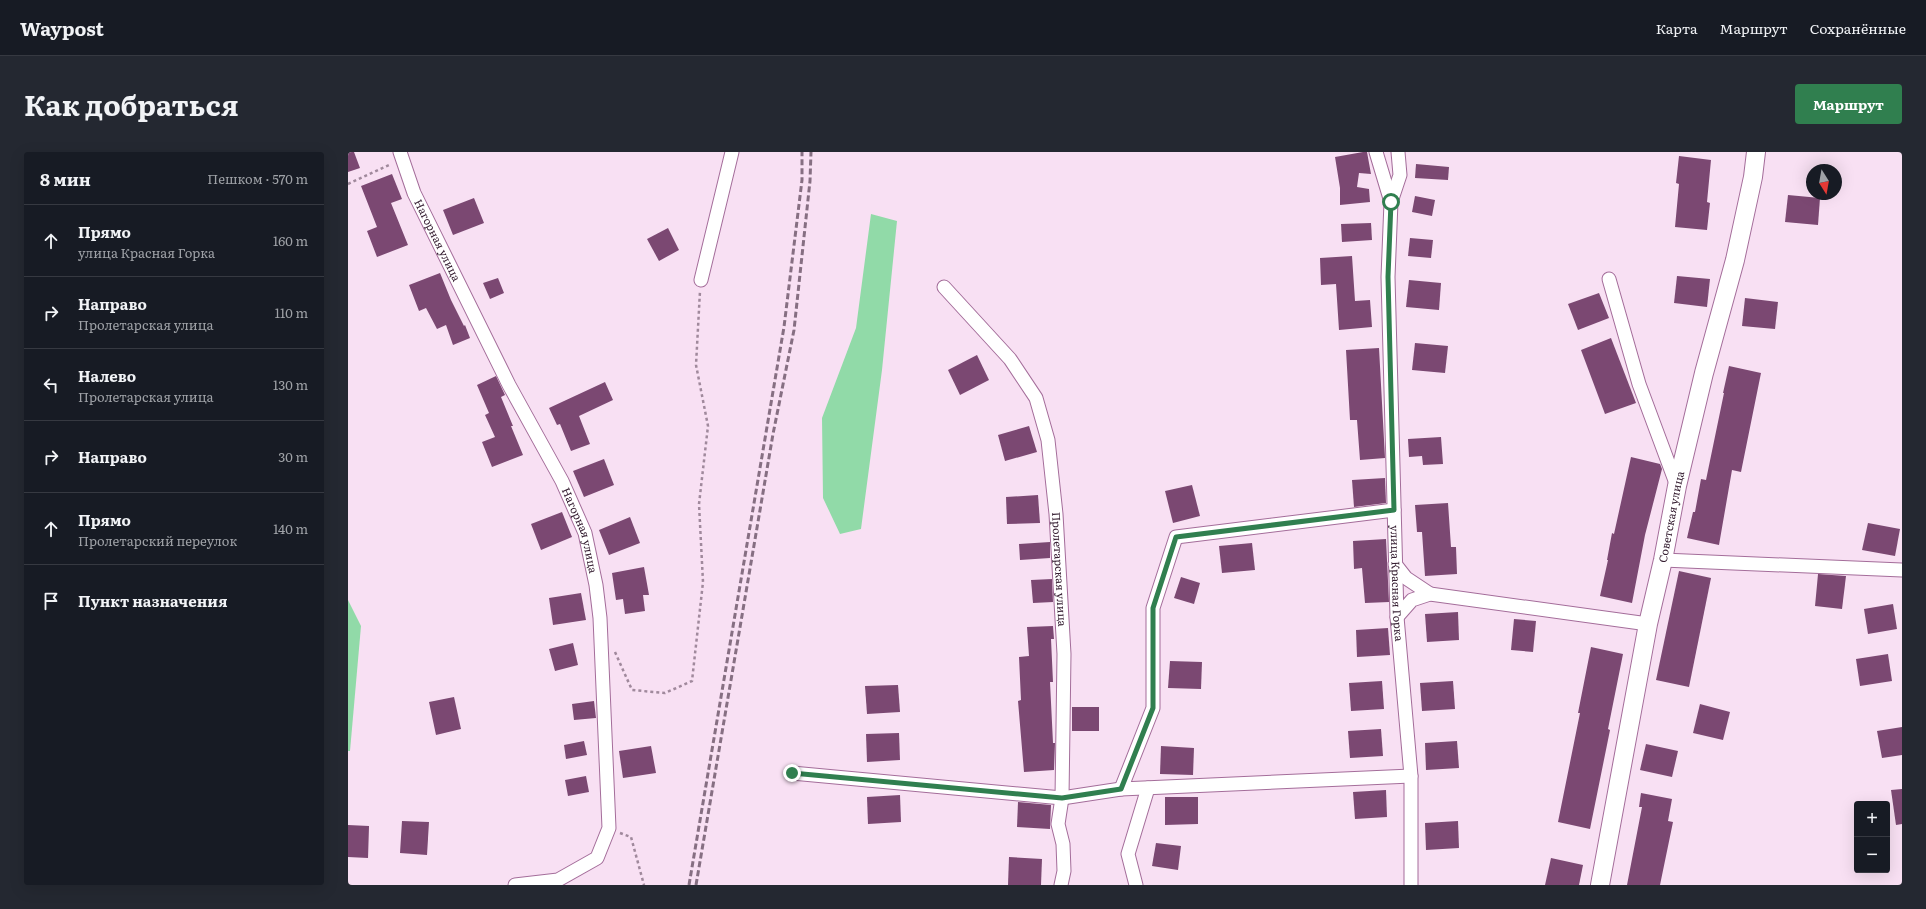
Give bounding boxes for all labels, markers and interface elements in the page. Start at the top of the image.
text: Waypost [20,14,104,42]
text: Карта [1656,18,1698,38]
text: Маршрут [1720,18,1788,38]
text: Сохранённые [1810,18,1906,38]
text: Как добраться [24,83,239,125]
button: Маршрут [1795,84,1902,124]
north arrow [1806,164,1842,200]
text: 8 мин [40,166,91,191]
text: Пешком · 570 m [207,169,308,188]
route start [1382,193,1400,211]
street label: Нагорная улица [411,196,465,284]
text: Прямо [78,220,131,243]
icon: ahead [40,230,62,252]
text: 160 m [273,231,308,250]
text: улица Красная Горка [78,243,215,262]
text: Направо [78,292,147,315]
icon: right [40,302,62,324]
text: 110 m [275,303,308,322]
text: Пролетарская улица [78,315,214,334]
text: Налево [78,364,136,387]
icon: left [40,374,62,396]
text: 130 m [273,375,308,394]
text: Пролетарская улица [78,387,214,406]
text: Направо [78,445,147,468]
icon: right [40,446,62,468]
text: 30 m [278,447,308,466]
street label: Советская улица [1654,469,1687,564]
street label: Нагорная улица [559,485,602,574]
text: Прямо [78,508,131,531]
street label: Пролетарская улица [1049,511,1071,627]
icon: ahead [40,518,62,540]
text: 140 m [273,519,308,538]
street label: улица Красная Горка [1388,525,1408,642]
text: Пролетарский переулок [78,531,237,550]
text: Пункт назначения [78,589,228,612]
icon: arrive [40,590,62,612]
route end [783,764,801,782]
map controls [1854,801,1890,873]
button: + [1854,801,1890,837]
button: − [1854,837,1890,873]

